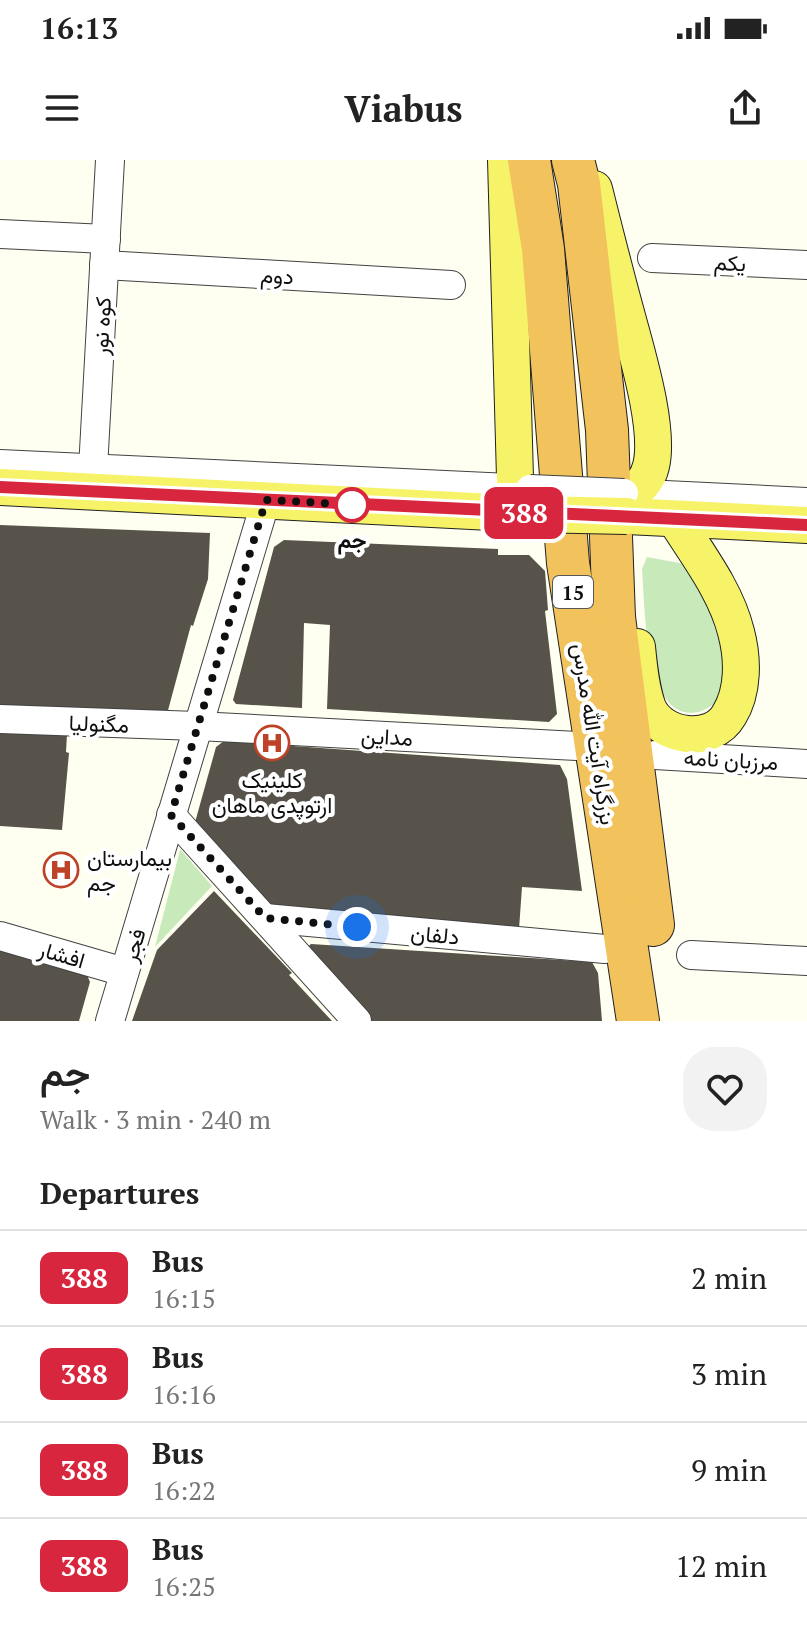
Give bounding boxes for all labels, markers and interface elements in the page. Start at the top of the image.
text: 16:13 [40,8,118,48]
text: Viabus [344,85,463,132]
icon: menu [40,86,84,130]
icon: share [723,86,767,130]
street label: یکم [713,247,747,278]
street label: دوم [260,260,294,291]
street label: کوه نور [85,296,117,357]
line badge: 388 [478,487,570,539]
marker: جم [335,488,369,522]
text: 388 [500,494,548,531]
place label: جم [337,525,367,555]
road number: 15 [553,576,593,608]
street label: بزرگراه آیت الله مدرس [566,641,624,827]
street label: مگنولیا [68,707,130,739]
street label: مداین [360,720,414,752]
hospital icon: کلینیک ارتوپدی ماهان [253,724,291,762]
street label: مرزبان نامه [683,742,779,776]
place label: کلینیک ارتوپدی ماهان [212,765,332,820]
place label: بیمارستان جم [87,843,172,898]
hospital icon: بیمارستان جم [42,851,80,889]
your location [337,907,377,947]
street label: دلفان [410,917,460,951]
street label: فجر [114,925,152,966]
street label: افشار [34,933,89,974]
text: جم [40,1047,90,1097]
button: heart [683,1047,767,1131]
text: Walk · 3 min · 240 m [40,1102,271,1136]
text: Departures [40,1173,199,1213]
text: Bus [152,1241,204,1281]
text: 2 min [691,1258,767,1298]
text: 388 [60,1259,108,1296]
text: 16:15 [152,1281,216,1315]
text: Bus [152,1337,204,1377]
text: 3 min [691,1354,767,1394]
text: 388 [60,1355,108,1392]
text: 16:16 [152,1377,216,1411]
text: Bus [152,1433,204,1473]
text: 9 min [691,1450,767,1490]
text: 388 [60,1451,108,1488]
text: 16:22 [152,1473,216,1507]
text: Bus [152,1529,204,1569]
text: 12 min [675,1546,767,1586]
text: 388 [60,1547,108,1584]
text: 16:25 [152,1569,216,1603]

